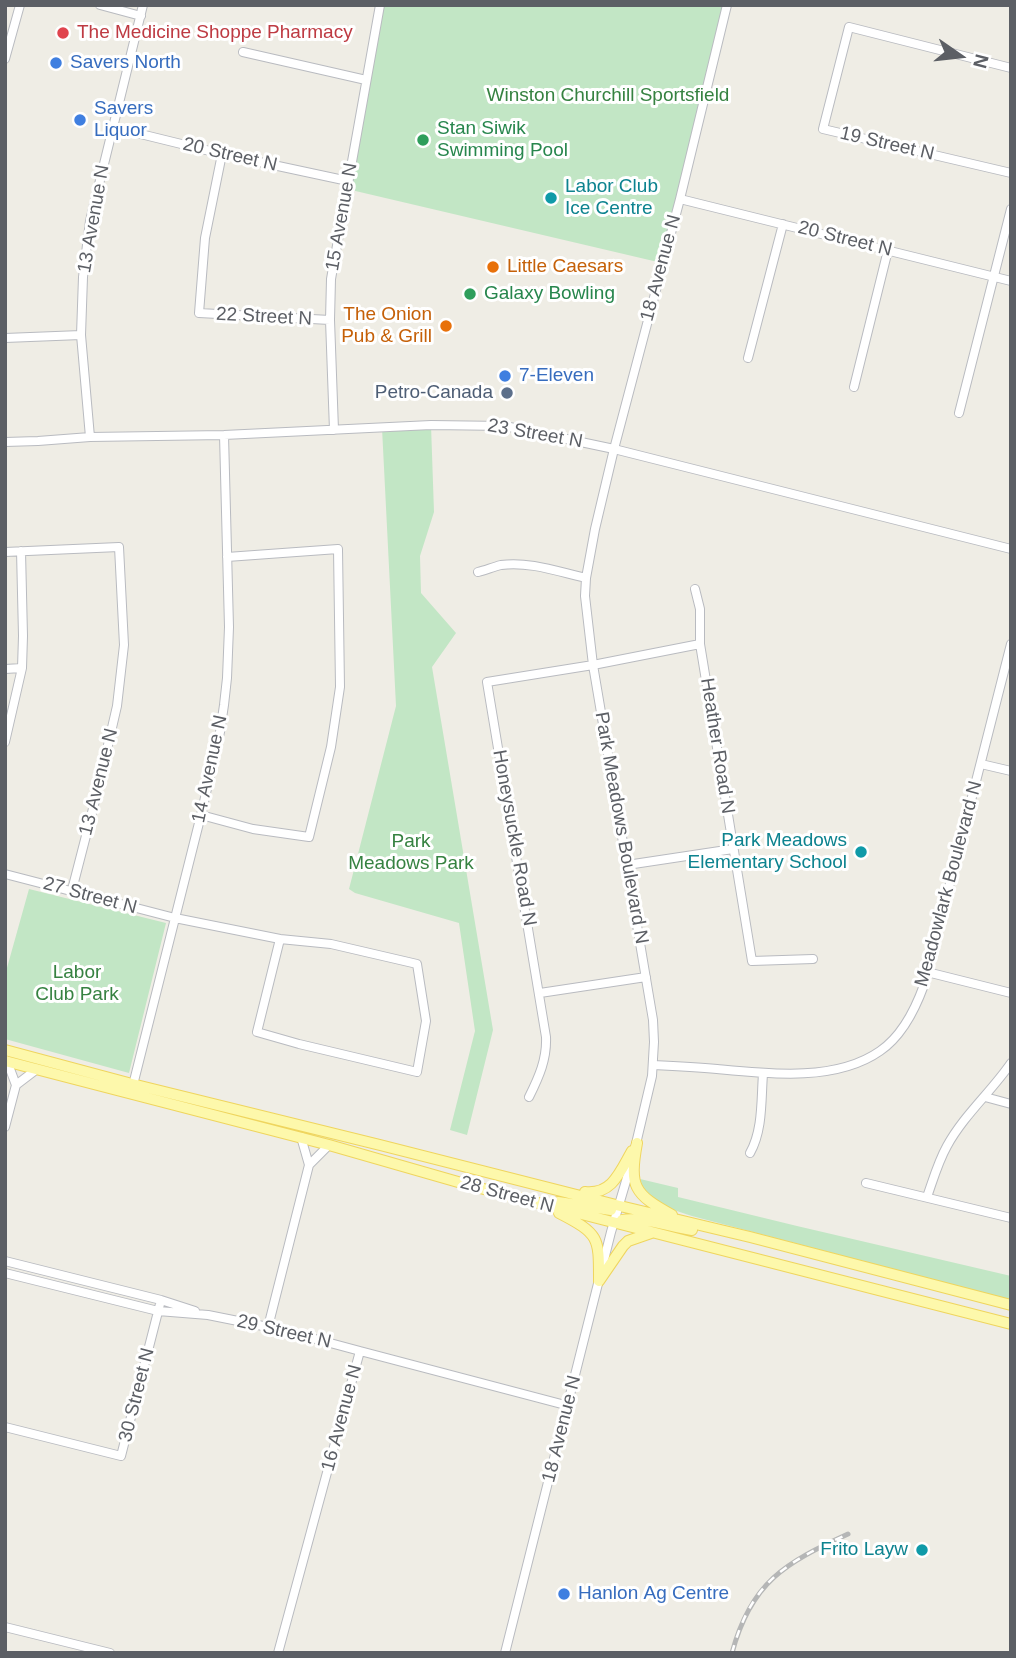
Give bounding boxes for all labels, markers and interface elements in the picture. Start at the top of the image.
north arrow [925,21,995,91]
place label: The Medicine Shoppe Pharmacy [77,22,353,44]
marker: The Medicine Shoppe Pharmacy [55,25,71,41]
place label: Savers North [70,52,181,74]
text: N [969,52,993,70]
marker: Savers North [48,55,64,71]
park label: Winston Churchill Sportsfield [487,85,729,107]
place label: Savers Liquor [94,98,153,142]
marker: Savers Liquor [72,112,88,128]
place label: Stan Siwik Swimming Pool [437,118,568,162]
street label: 19 Street N [838,122,936,166]
marker: Stan Siwik Swimming Pool [415,132,431,148]
street label: 20 Street N [181,133,279,177]
street label: 15 Avenue N [321,161,363,273]
street label: 13 Avenue N [73,163,115,275]
place label: Labor Club Ice Centre [565,176,658,220]
marker: Labor Club Ice Centre [543,190,559,206]
street label: 18 Avenue N [636,212,686,324]
street label: 20 Street N [796,216,894,262]
place label: Little Caesars [507,256,623,278]
marker: Little Caesars [485,259,501,275]
place label: Galaxy Bowling [484,283,615,305]
marker: Galaxy Bowling [462,286,478,302]
street label: 22 Street N [215,303,313,331]
place label: The Onion Pub & Grill [341,304,432,348]
marker: The Onion Pub & Grill [438,318,454,334]
place label: 7-Eleven [519,365,594,387]
marker: 7-Eleven [497,368,513,384]
place label: Petro-Canada [375,382,493,404]
marker: Petro-Canada [499,385,515,401]
street label: 23 Street N [486,414,584,454]
street label: Heather Road N [695,676,739,816]
street label: Park Meadows Boulevard N [589,710,653,946]
street label: 14 Avenue N [187,713,233,825]
street label: 13 Avenue N [75,726,123,838]
street label: Honeysuckle Road N [487,748,541,928]
street label: Meadowlark Boulevard N [911,779,987,989]
place label: Park Meadows Elementary School [688,830,847,874]
park label: Park Meadows Park [348,831,474,875]
marker: Park Meadows Elementary School [853,844,869,860]
street label: 27 Street N [41,873,139,919]
park label: Labor Club Park [35,962,119,1006]
street label: 28 Street N [458,1172,556,1218]
street label: 29 Street N [235,1310,333,1354]
street label: 30 Street N [114,1346,160,1444]
street label: 16 Avenue N [317,1362,367,1474]
street label: 18 Avenue N [538,1373,586,1485]
place label: Frito Layw [820,1539,908,1561]
marker: Frito Layw [914,1542,930,1558]
place label: Hanlon Ag Centre [578,1583,729,1605]
marker: Hanlon Ag Centre [556,1586,572,1602]

